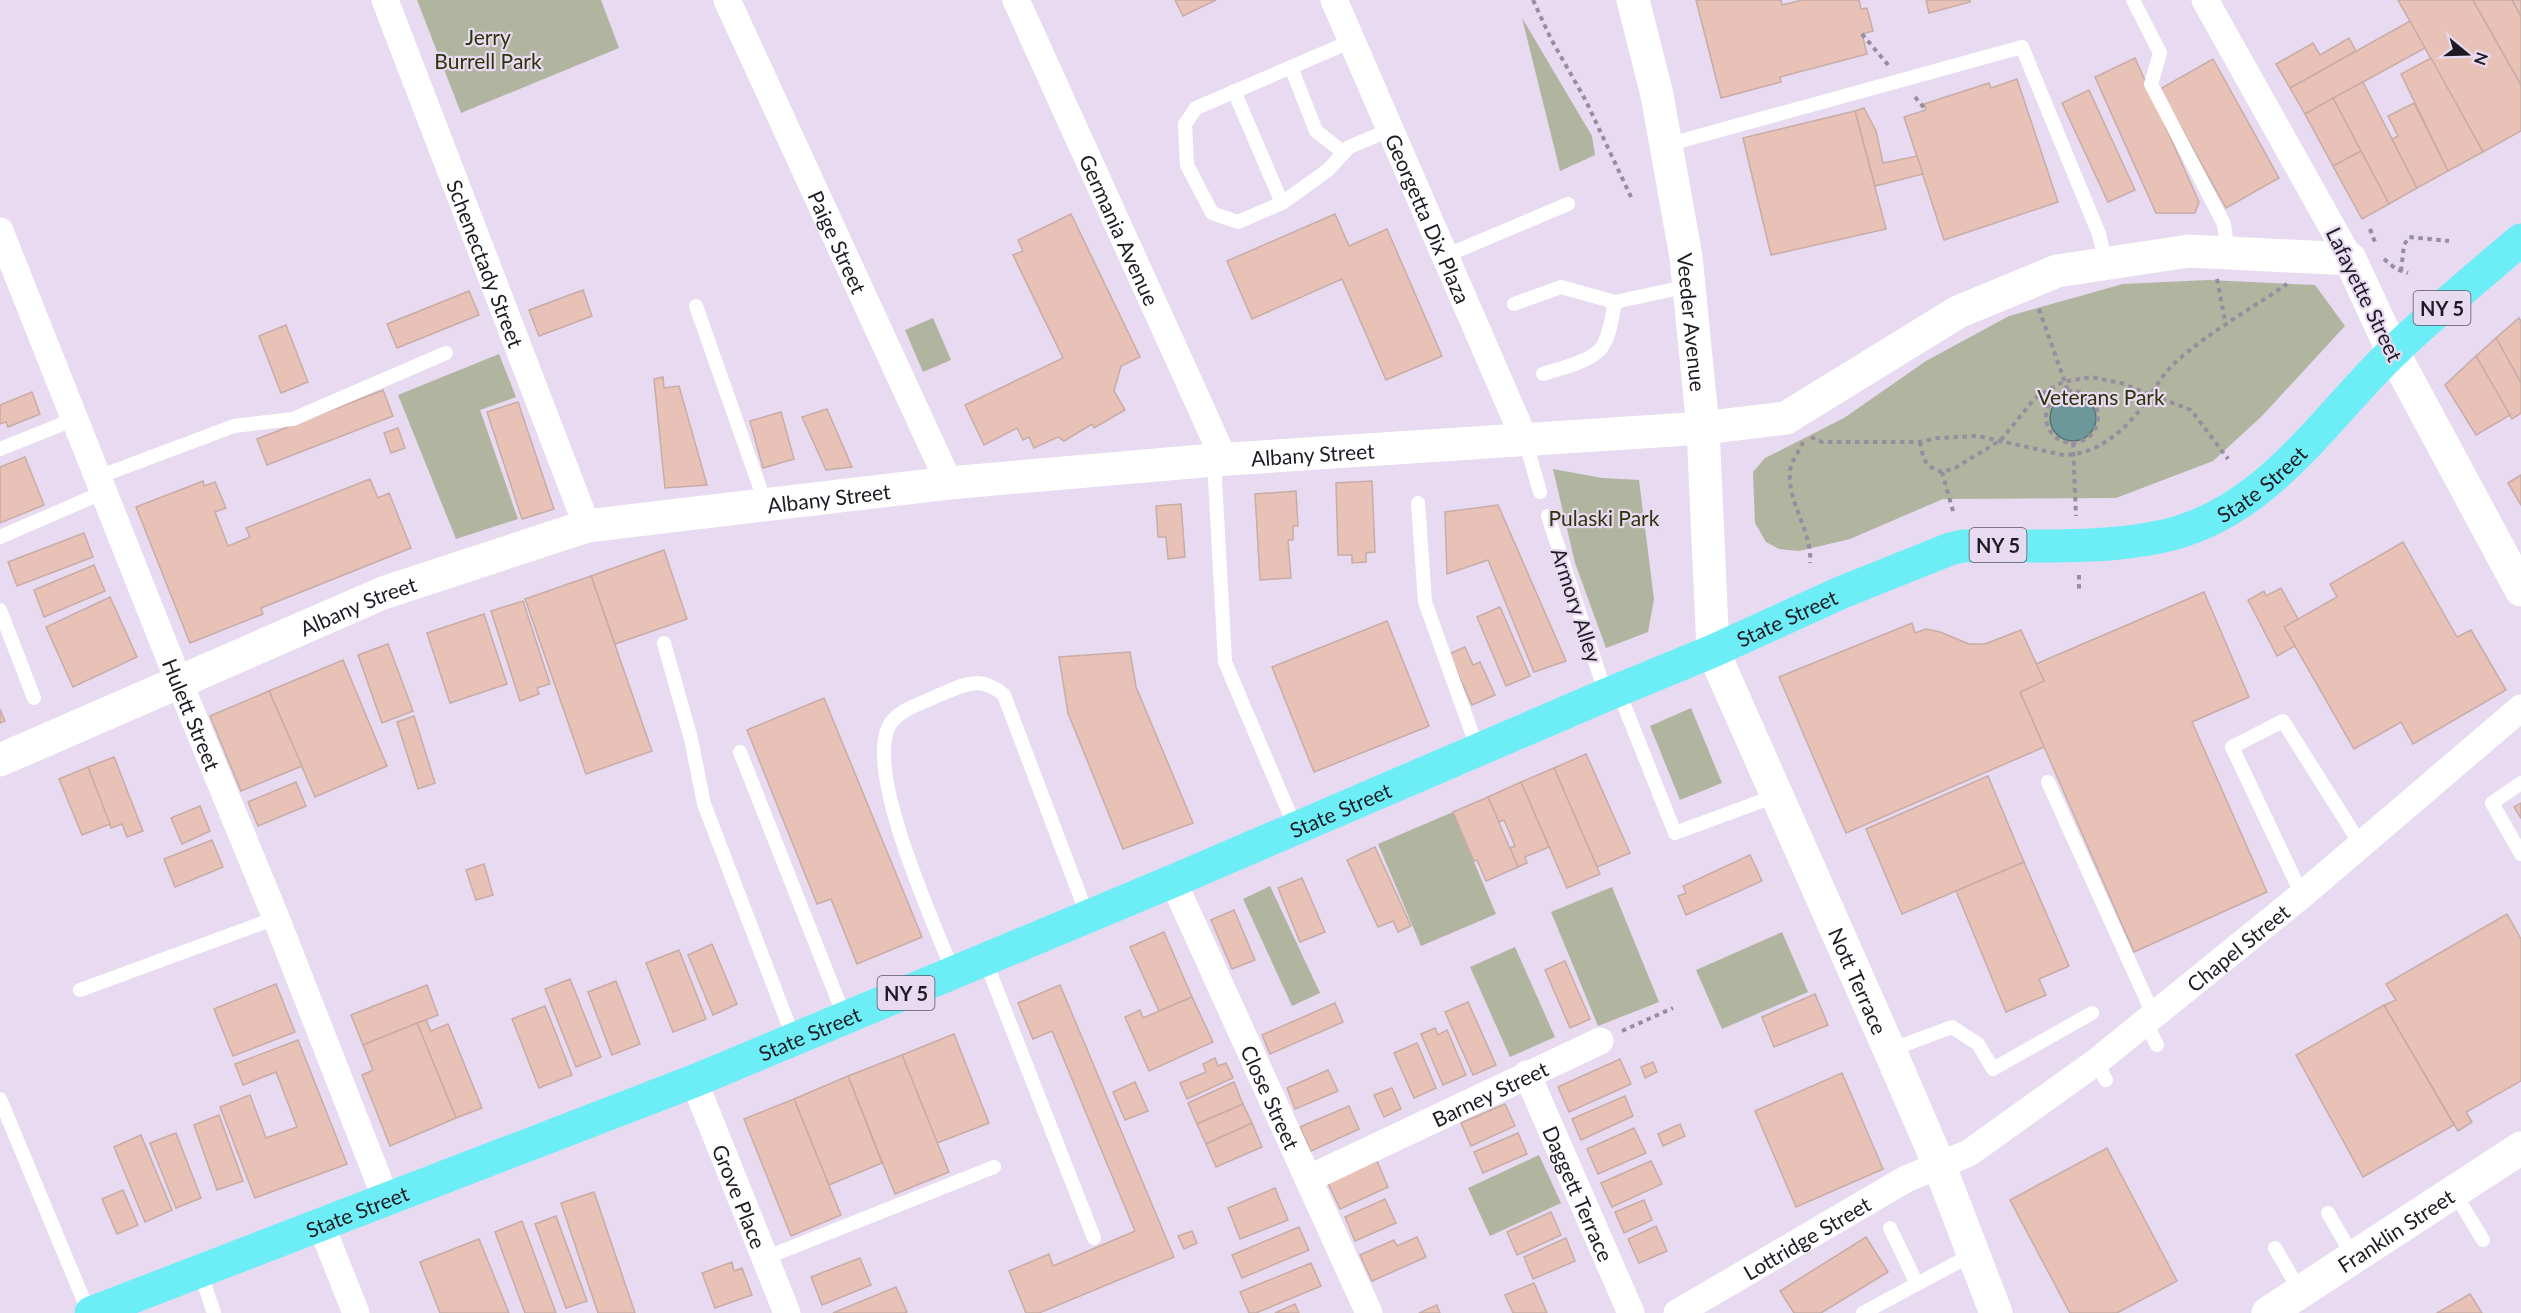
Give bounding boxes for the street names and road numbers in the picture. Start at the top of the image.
street label: Georgetta Dix Plaza [1381,130,1476,307]
street label: Germania Avenue [1075,150,1165,309]
street label: Schenectady Street [443,176,530,351]
street label: Paige Street [804,186,873,297]
street label: Lafayette Street [2322,223,2408,366]
street label: Veeder Avenue [1673,252,1712,393]
road number: NY 5 [2414,291,2470,325]
street label: Albany Street [1250,437,1376,470]
street label: State Street [2212,440,2312,527]
street label: Albany Street [766,478,892,517]
road number: NY 5 [1970,528,2026,562]
street label: Armory Alley [1547,544,1607,666]
street label: Albany Street [296,570,420,640]
street label: State Street [1732,583,1841,651]
street label: Hulett Street [158,655,227,774]
street label: State Street [1285,776,1395,842]
street label: Chapel Street [2181,898,2294,996]
street label: Nott Terrace [1824,923,1893,1038]
road number: NY 5 [878,976,934,1010]
street label: State Street [755,1000,864,1065]
street label: Close Street [1236,1041,1306,1153]
street label: Barney Street [1428,1055,1552,1131]
street label: Daggett Terrace [1538,1122,1619,1265]
street label: Grove Place [708,1140,772,1252]
street label: State Street [302,1179,412,1242]
street label: Franklin Street [2332,1183,2459,1277]
street label: Lottridge Street [1738,1190,1875,1284]

